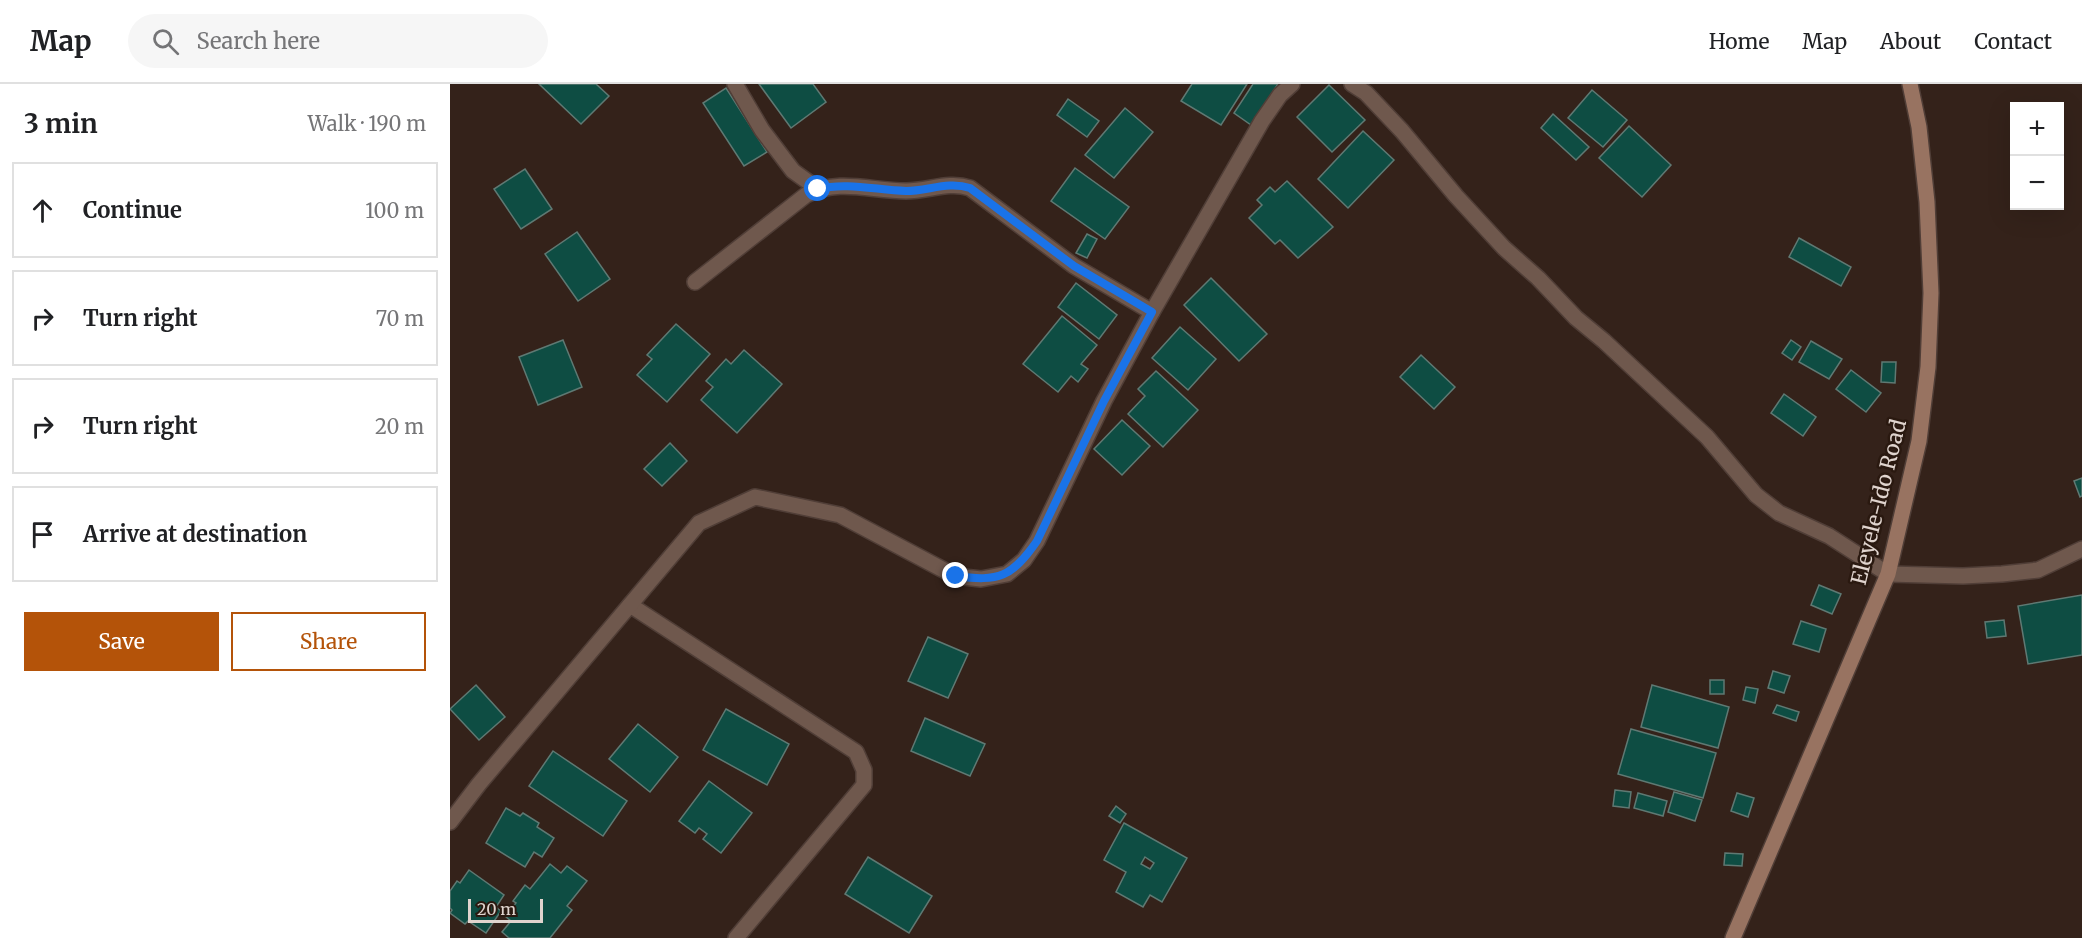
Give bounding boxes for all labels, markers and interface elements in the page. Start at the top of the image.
search box [128,14,548,68]
text: Map [30,23,92,59]
icon: search [149,25,182,58]
text: Search here [197,27,320,55]
text: Home [1709,28,1769,55]
text: Map [1802,28,1847,55]
text: About [1880,28,1941,55]
text: Contact [1974,28,2052,55]
map controls [2010,102,2064,210]
button: + [2010,102,2064,156]
text: 3 min [24,107,98,140]
text: Walk · 190 m [308,111,426,136]
button: − [2010,156,2064,210]
route start [804,175,830,201]
icon: ahead [26,194,59,227]
text: Continue [83,196,182,224]
text: 100 m [365,198,424,223]
icon: right [26,302,59,335]
text: Turn right [83,304,197,332]
text: 70 m [376,306,424,331]
icon: right [26,410,59,443]
text: Turn right [83,412,197,440]
text: 20 m [375,414,424,439]
street label: Eleyele-Ido Road [1845,416,1912,587]
icon: arrive [26,518,59,551]
text: Arrive at destination [83,520,307,548]
route end [942,562,968,588]
button: Save [24,612,219,671]
button: Share [231,612,426,671]
scale bar [468,896,543,924]
text: 20 m [477,899,516,919]

